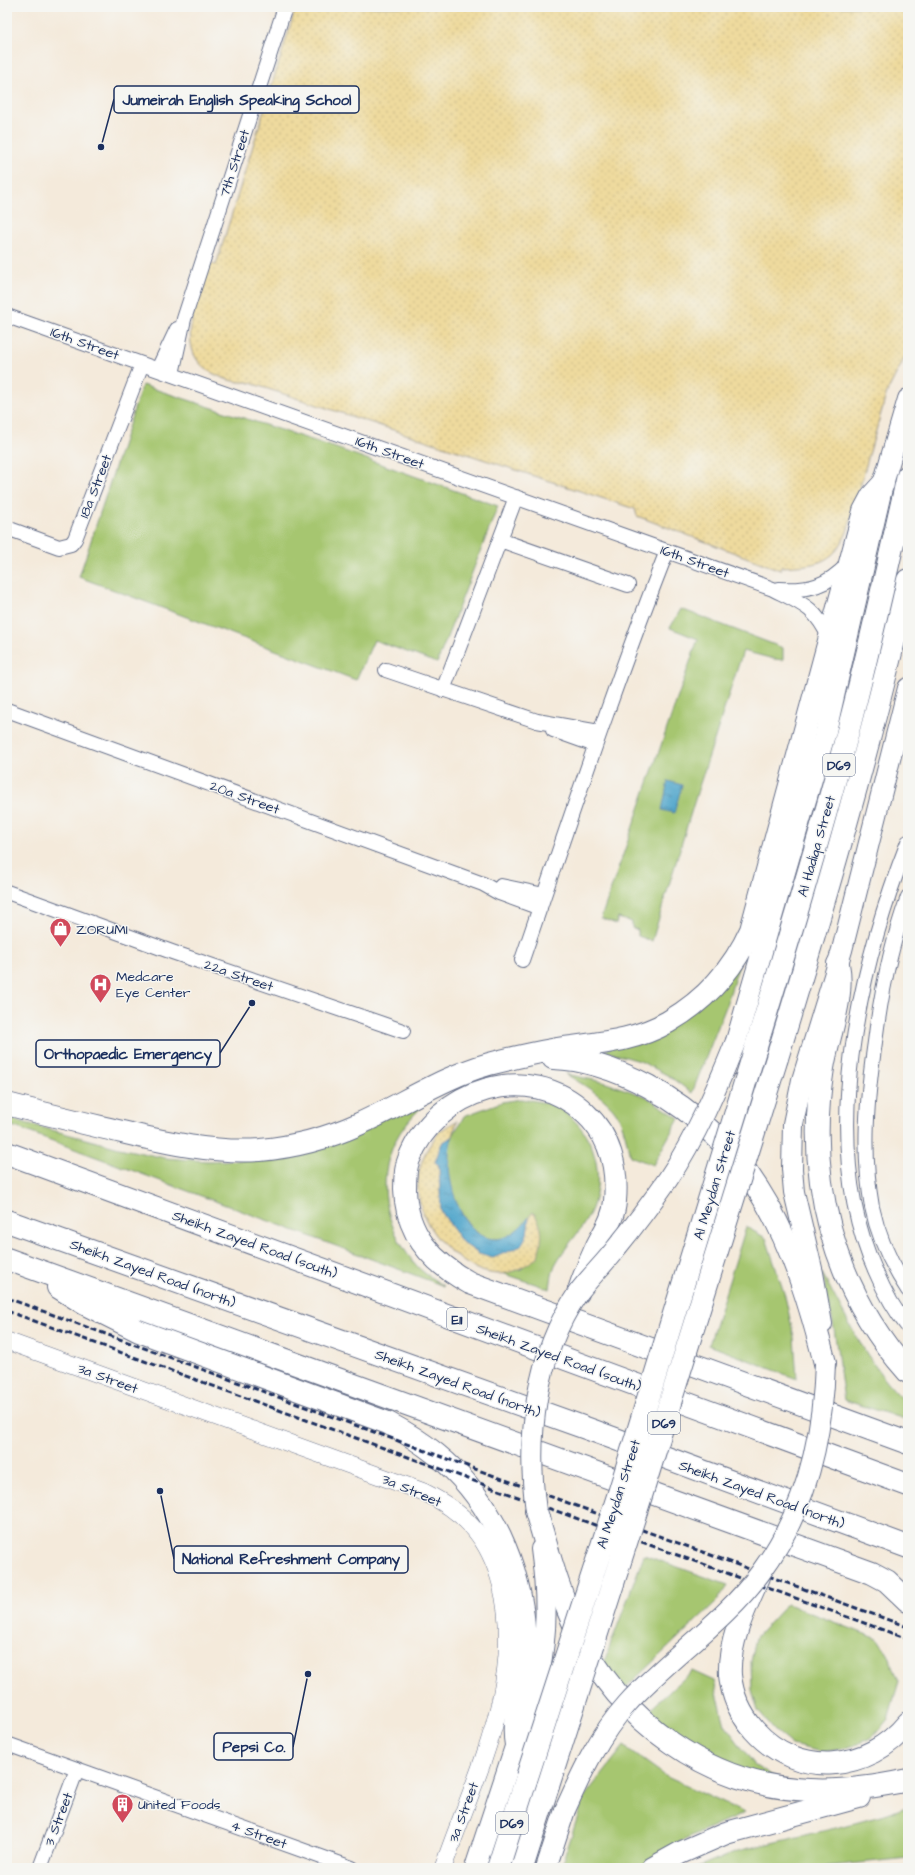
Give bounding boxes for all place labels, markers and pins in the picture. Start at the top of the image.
callout: Jumeirah English Speaking School [114,86,359,113]
shop icon: ZORUMI [48,916,74,949]
place label: ZORUMI [76,920,128,940]
place label: Medcare Eye Center [116,967,191,1003]
hospital icon: Medcare Eye Center [87,971,113,1004]
callout: Orthopaedic Emergency [36,1040,220,1067]
callout: National Refreshment Company [174,1546,408,1573]
callout: Pepsi Co. [214,1733,293,1760]
building icon: United Foods [109,1791,135,1824]
place label: United Foods [138,1795,221,1815]

